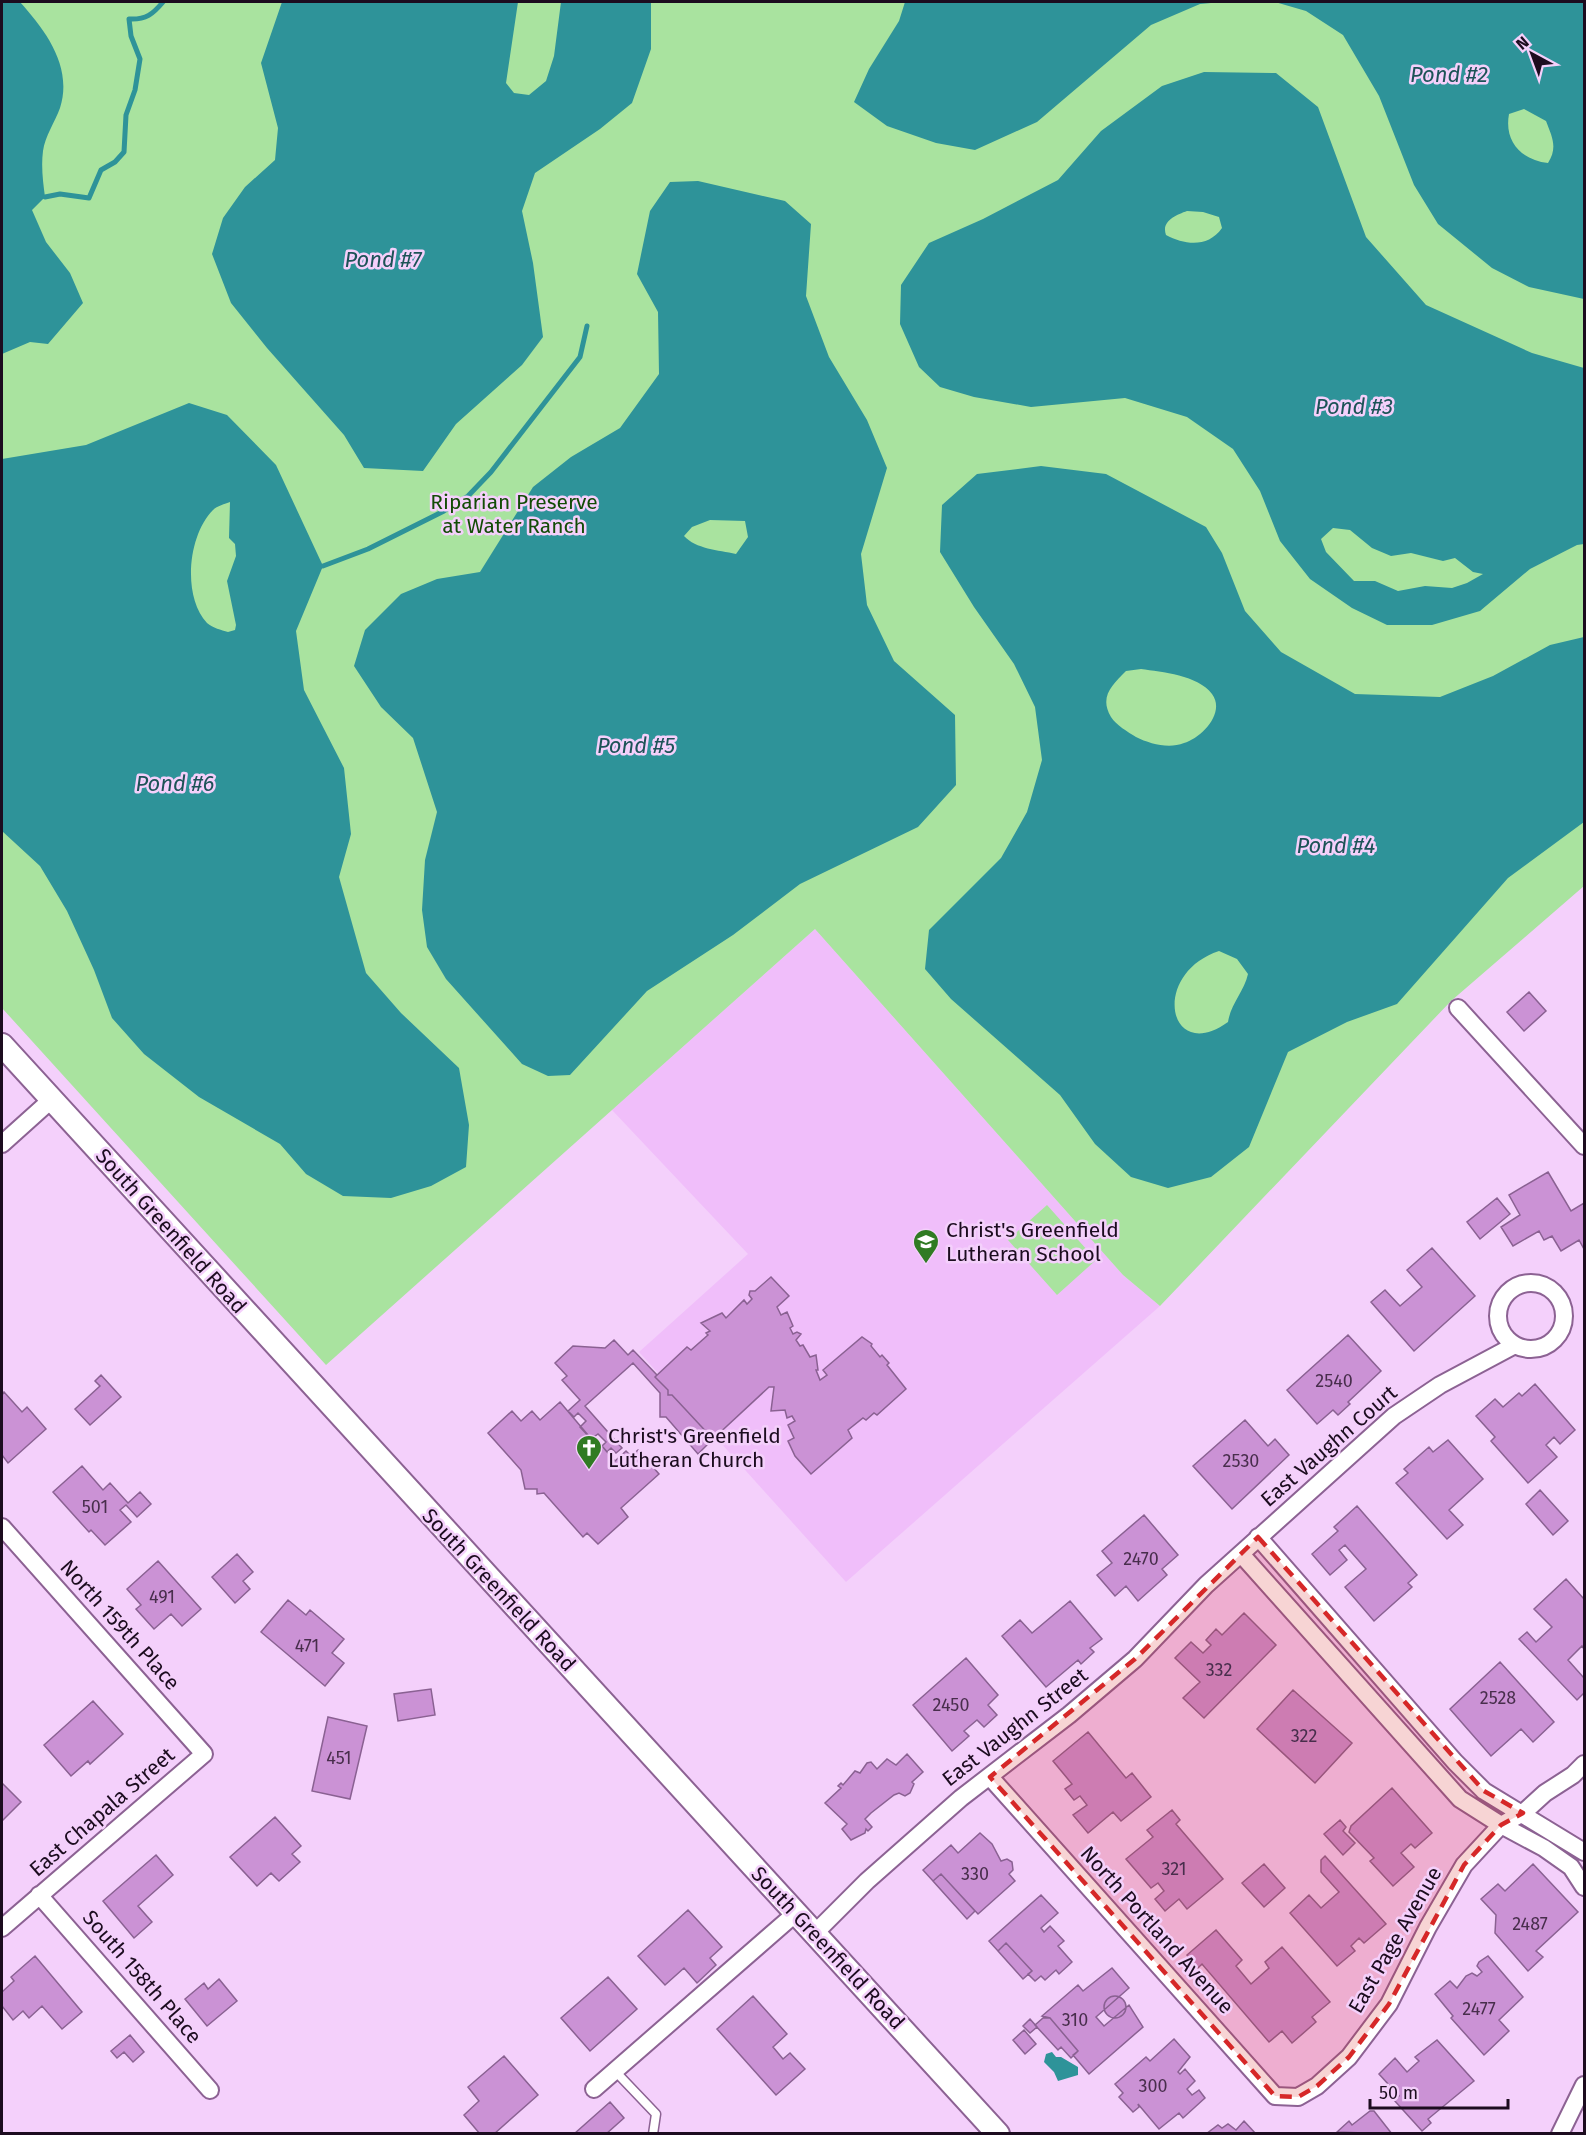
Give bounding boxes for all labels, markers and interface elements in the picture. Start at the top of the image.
north arrow [1502,24,1562,84]
text: N [1512,32,1533,54]
water label: Pond #2 [1410,61,1488,88]
water label: Pond #7 [344,246,423,273]
water label: Pond #3 [1315,393,1393,420]
park label: Riparian Preserve at Water Ranch [430,489,598,539]
water label: Pond #5 [597,732,675,759]
water label: Pond #6 [136,770,214,797]
water label: Pond #4 [1297,832,1375,859]
street label: South Greenfield Road [90,1143,252,1319]
place label: Christ's Greenfield Lutheran School [946,1217,1119,1267]
school or university icon: Christ's Greenfield Lutheran School [911,1227,941,1265]
house number: 2540 [1315,1370,1353,1392]
street label: East Vaughn Court [1255,1379,1403,1512]
place label: Christ's Greenfield Lutheran Church [608,1423,781,1473]
church icon: Christ's Greenfield Lutheran Church [574,1433,604,1471]
house number: 2530 [1223,1450,1259,1472]
house number: 501 [82,1496,108,1518]
street label: South Greenfield Road [417,1503,581,1677]
house number: 2470 [1123,1548,1159,1570]
street label: North 159th Place [55,1554,185,1696]
house number: 491 [149,1586,175,1608]
house number: 471 [295,1635,319,1657]
house number: 332 [1206,1659,1232,1681]
street label: East Vaughn Street [937,1662,1093,1792]
house number: 2528 [1480,1687,1516,1709]
house number: 2450 [933,1694,969,1716]
house number: 322 [1291,1725,1317,1747]
street label: East Chapala Street [24,1742,180,1882]
house number: 451 [326,1747,352,1769]
street label: North Portland Avenue [1075,1841,1239,2019]
house number: 321 [1161,1858,1187,1880]
street label: South Greenfield Road [746,1861,910,2035]
street label: East Page Avenue [1343,1862,1447,2018]
house number: 330 [961,1863,989,1885]
street label: South 158th Place [77,1905,207,2049]
house number: 2487 [1512,1913,1548,1935]
house number: 2477 [1462,1998,1496,2020]
house number: 310 [1062,2009,1088,2031]
scale bar [1370,2072,1508,2110]
house number: 300 [1138,2075,1168,2097]
text: 50 m [1379,2082,1418,2104]

